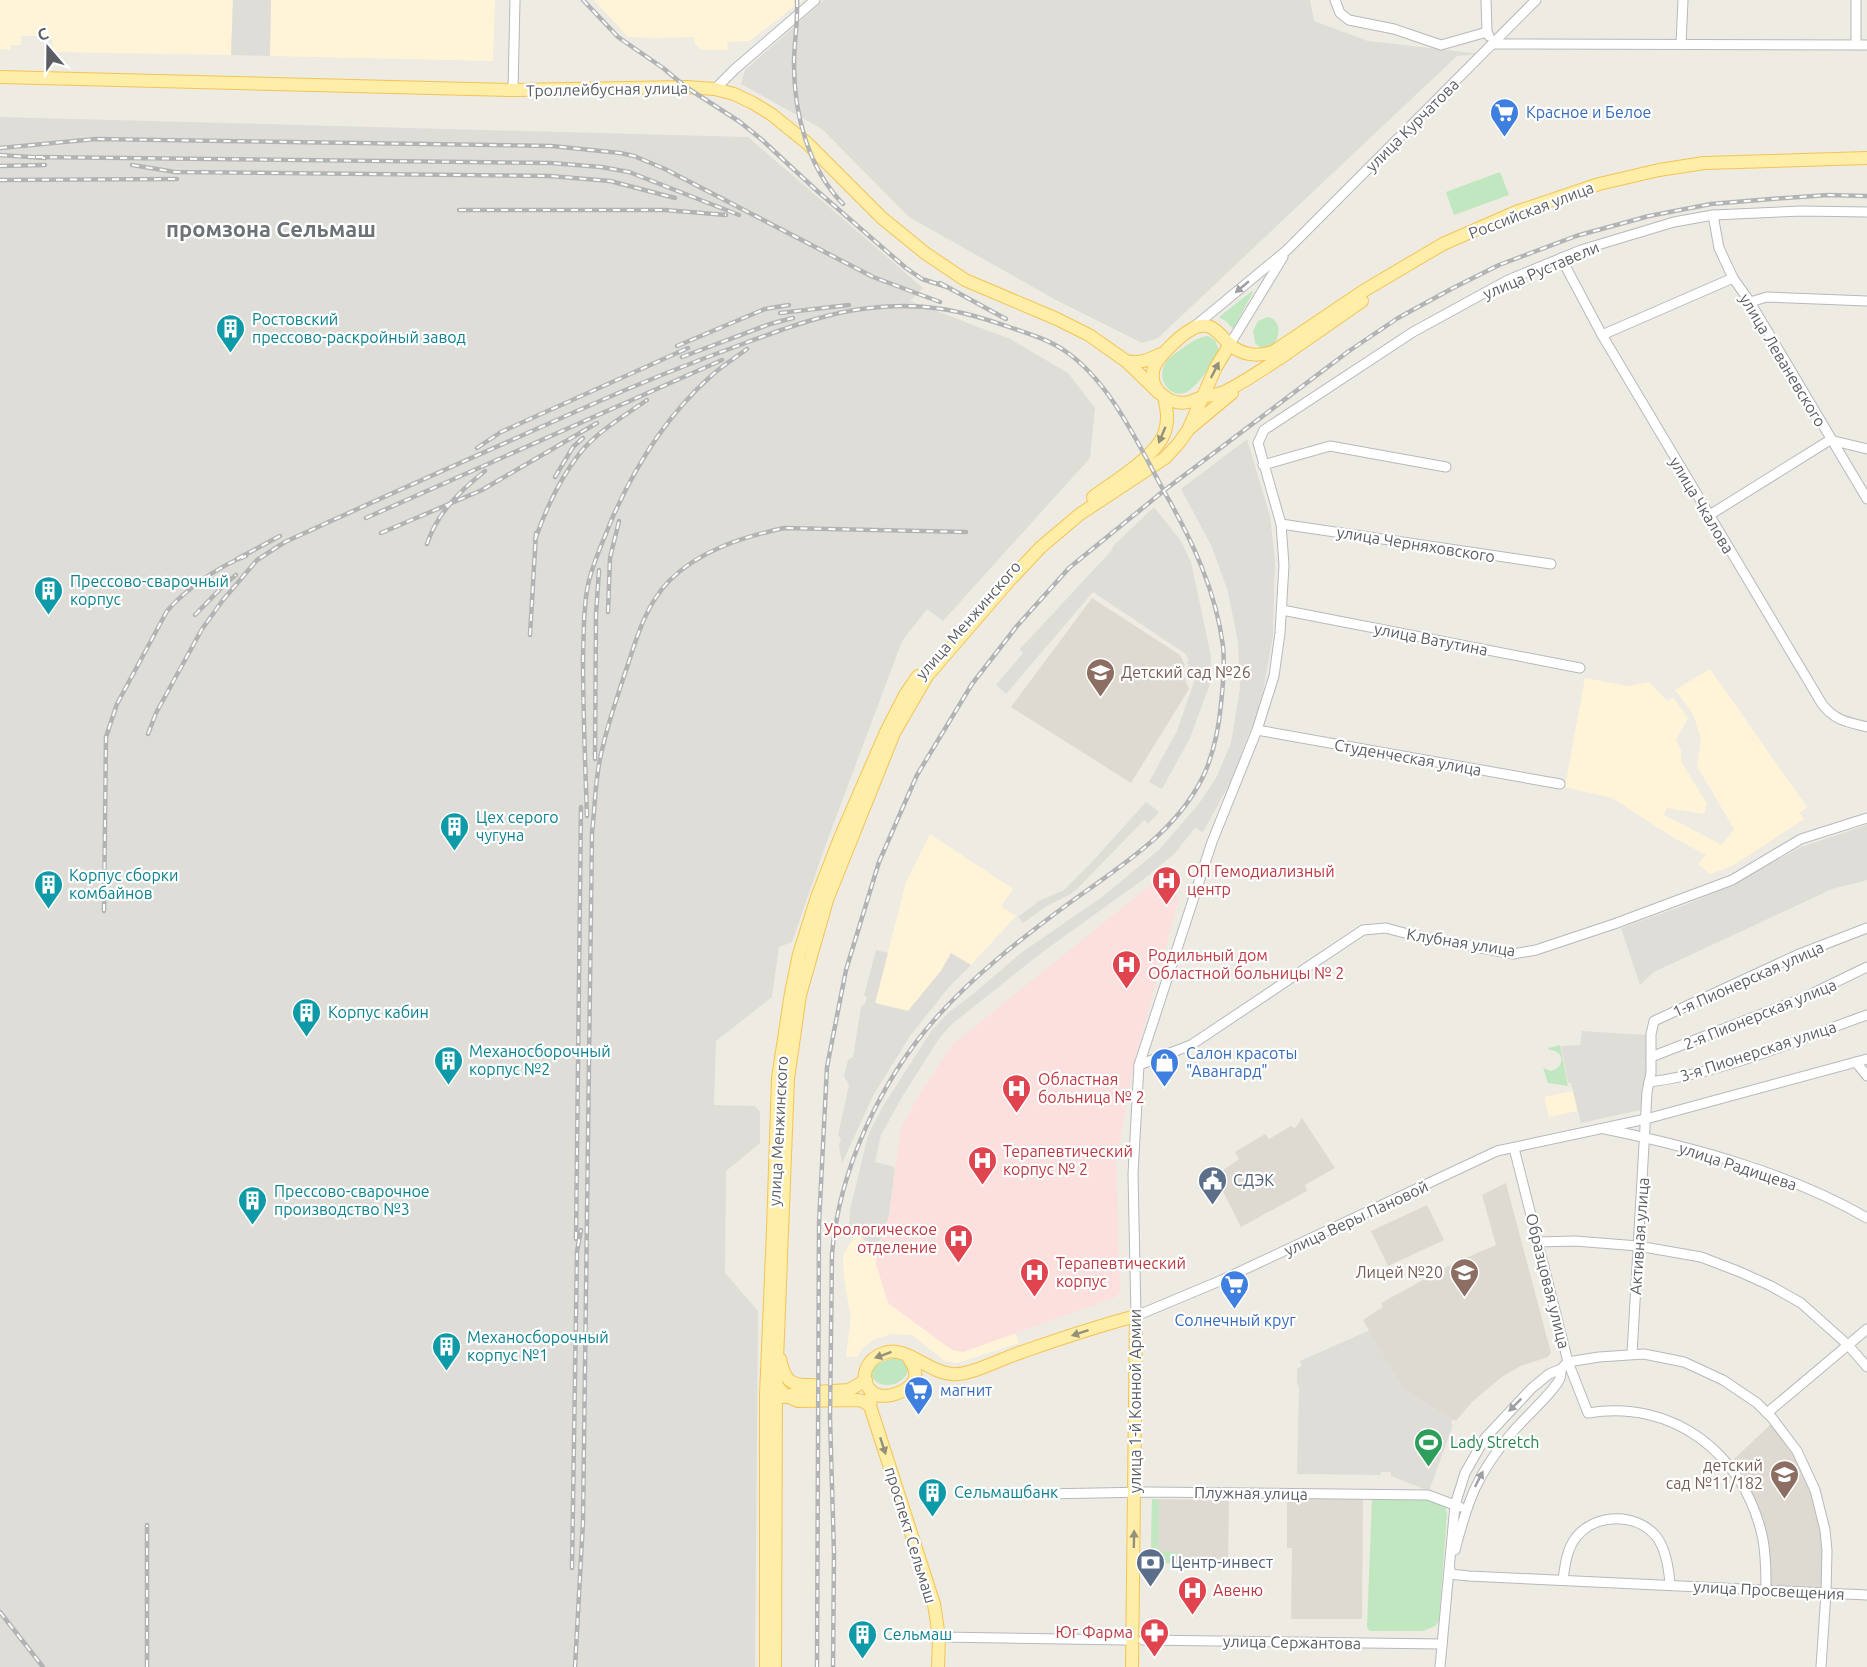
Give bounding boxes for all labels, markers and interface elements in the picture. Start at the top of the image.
north arrow [18,18,78,78]
text: С [35,24,51,44]
street label: улица Курчатова [1362,75,1462,175]
street label: Троллейбусная улица [526,79,688,99]
supermarket icon: Красное и Белое [1489,96,1521,138]
place label: Красное и Белое [1526,103,1651,121]
street label: Российская улица [1466,178,1596,242]
district label: промзона Сельмаш [166,216,376,241]
street label: улица Руставели [1480,237,1602,303]
one-way arrow [1235,280,1250,293]
street label: улица Леваневского [1736,290,1830,430]
place label: Ростовский прессово-раскройный завод [252,310,466,346]
building icon: Ростовский прессово-раскройный завод [215,312,247,354]
one-way arrow [1210,362,1220,379]
one-way arrow [1157,427,1167,445]
street label: улица Чкалова [1666,453,1738,557]
street label: улица Черняховского [1336,523,1496,565]
street label: улица Менжинского [912,557,1024,683]
place label: Прессово-сварочный корпус [70,572,229,608]
building icon: Прессово-сварочный корпус [33,574,65,616]
street label: улица Ватутина [1373,619,1489,659]
school or university icon: Детский сад №26 [1084,656,1116,698]
place label: Детский сад №26 [1121,663,1251,681]
street label: Студенческая улица [1333,735,1483,779]
place label: Цех серого чугуна [476,808,559,844]
building icon: Цех серого чугуна [439,810,471,852]
place label: ОП Гемодиализный центр [1187,862,1335,898]
hospital icon: ОП Гемодиализный центр [1150,864,1182,906]
place label: Корпус сборки комбайнов [69,866,179,902]
building icon: Корпус сборки комбайнов [32,868,64,910]
street label: Клубная улица [1405,924,1517,960]
street label: 1-я Пионерская улица [1670,938,1826,1020]
place label: Родильный дом Областной больницы № 2 [1148,946,1344,982]
hospital icon: Родильный дом Областной больницы № 2 [1111,948,1143,990]
street label: 2-я Пионерская улица [1681,975,1839,1053]
building icon: Корпус кабин [291,996,323,1038]
place label: Корпус кабин [328,1003,429,1021]
street label: 3-я Пионерская улица [1678,1017,1838,1085]
place label: Механосборочный корпус №2 [469,1042,611,1078]
building icon: Механосборочный корпус №2 [432,1044,464,1086]
place label: Салон красоты "Авангард" [1186,1044,1297,1080]
shop icon: Салон красоты "Авангард" [1149,1046,1181,1088]
street label: улица Менжинского [765,1055,791,1207]
place label: Областная больница № 2 [1038,1070,1145,1106]
hospital icon: Областная больница № 2 [1001,1072,1033,1114]
street label: улица Радищева [1677,1138,1799,1194]
place label: Терапевтический корпус № 2 [1003,1142,1133,1178]
hospital icon: Терапевтический корпус № 2 [966,1144,998,1186]
public building icon: СДЭК [1196,1164,1228,1206]
place label: СДЭК [1233,1171,1274,1189]
street label: улица Веры Пановой [1281,1177,1431,1259]
street label: Активная улица [1626,1177,1652,1295]
place label: Прессово-сварочное производство №3 [274,1182,430,1218]
building icon: Прессово-сварочное производство №3 [237,1184,269,1226]
street label: Образцовая улица [1522,1211,1574,1351]
place label: Урологическое отделение [824,1220,937,1256]
hospital icon: Урологическое отделение [942,1222,974,1264]
place label: Терапевтический корпус [1056,1254,1186,1290]
hospital icon: Терапевтический корпус [1019,1256,1051,1298]
school or university icon: Лицей №20 [1448,1256,1480,1298]
place label: Лицей №20 [1356,1263,1443,1281]
supermarket icon: Солнечный круг [1219,1268,1251,1310]
street label: улица 1-й Конной Армии [1126,1309,1144,1493]
place label: Солнечный круг [1174,1311,1296,1329]
place label: Механосборочный корпус №1 [467,1328,609,1364]
one-way arrow [1071,1329,1089,1338]
building icon: Механосборочный корпус №1 [430,1330,462,1372]
one-way arrow [873,1350,891,1360]
supermarket icon: магнит [903,1374,935,1416]
place label: магнит [940,1381,992,1399]
one-way arrow [1509,1397,1523,1411]
sports icon: Lady Stretch [1413,1426,1445,1468]
place label: Lady Stretch [1450,1433,1540,1451]
one-way arrow [878,1437,888,1455]
place label: детский сад №11/182 [1666,1456,1763,1492]
school or university icon: детский сад №11/182 [1768,1458,1800,1500]
street label: проспект Сельмаш [882,1465,940,1605]
one-way arrow [1475,1470,1484,1487]
building icon: Сельмашбанк [917,1476,949,1518]
place label: Сельмашбанк [954,1483,1058,1501]
street label: Плужная улица [1194,1483,1308,1503]
one-way arrow [1129,1529,1139,1548]
bank icon: Центр-инвест [1134,1546,1166,1588]
place label: Центр-инвест [1171,1553,1273,1571]
hospital icon: Авеню [1176,1574,1208,1616]
street label: улица Просвещения [1693,1577,1845,1603]
place label: Авеню [1213,1581,1263,1599]
pharmacy icon: Юг Фарма [1138,1616,1170,1658]
building icon: Сельмаш [846,1618,878,1660]
place label: Юг Фарма [1055,1623,1133,1641]
place label: Сельмаш [883,1625,952,1643]
street label: улица Сержантова [1223,1632,1361,1652]

